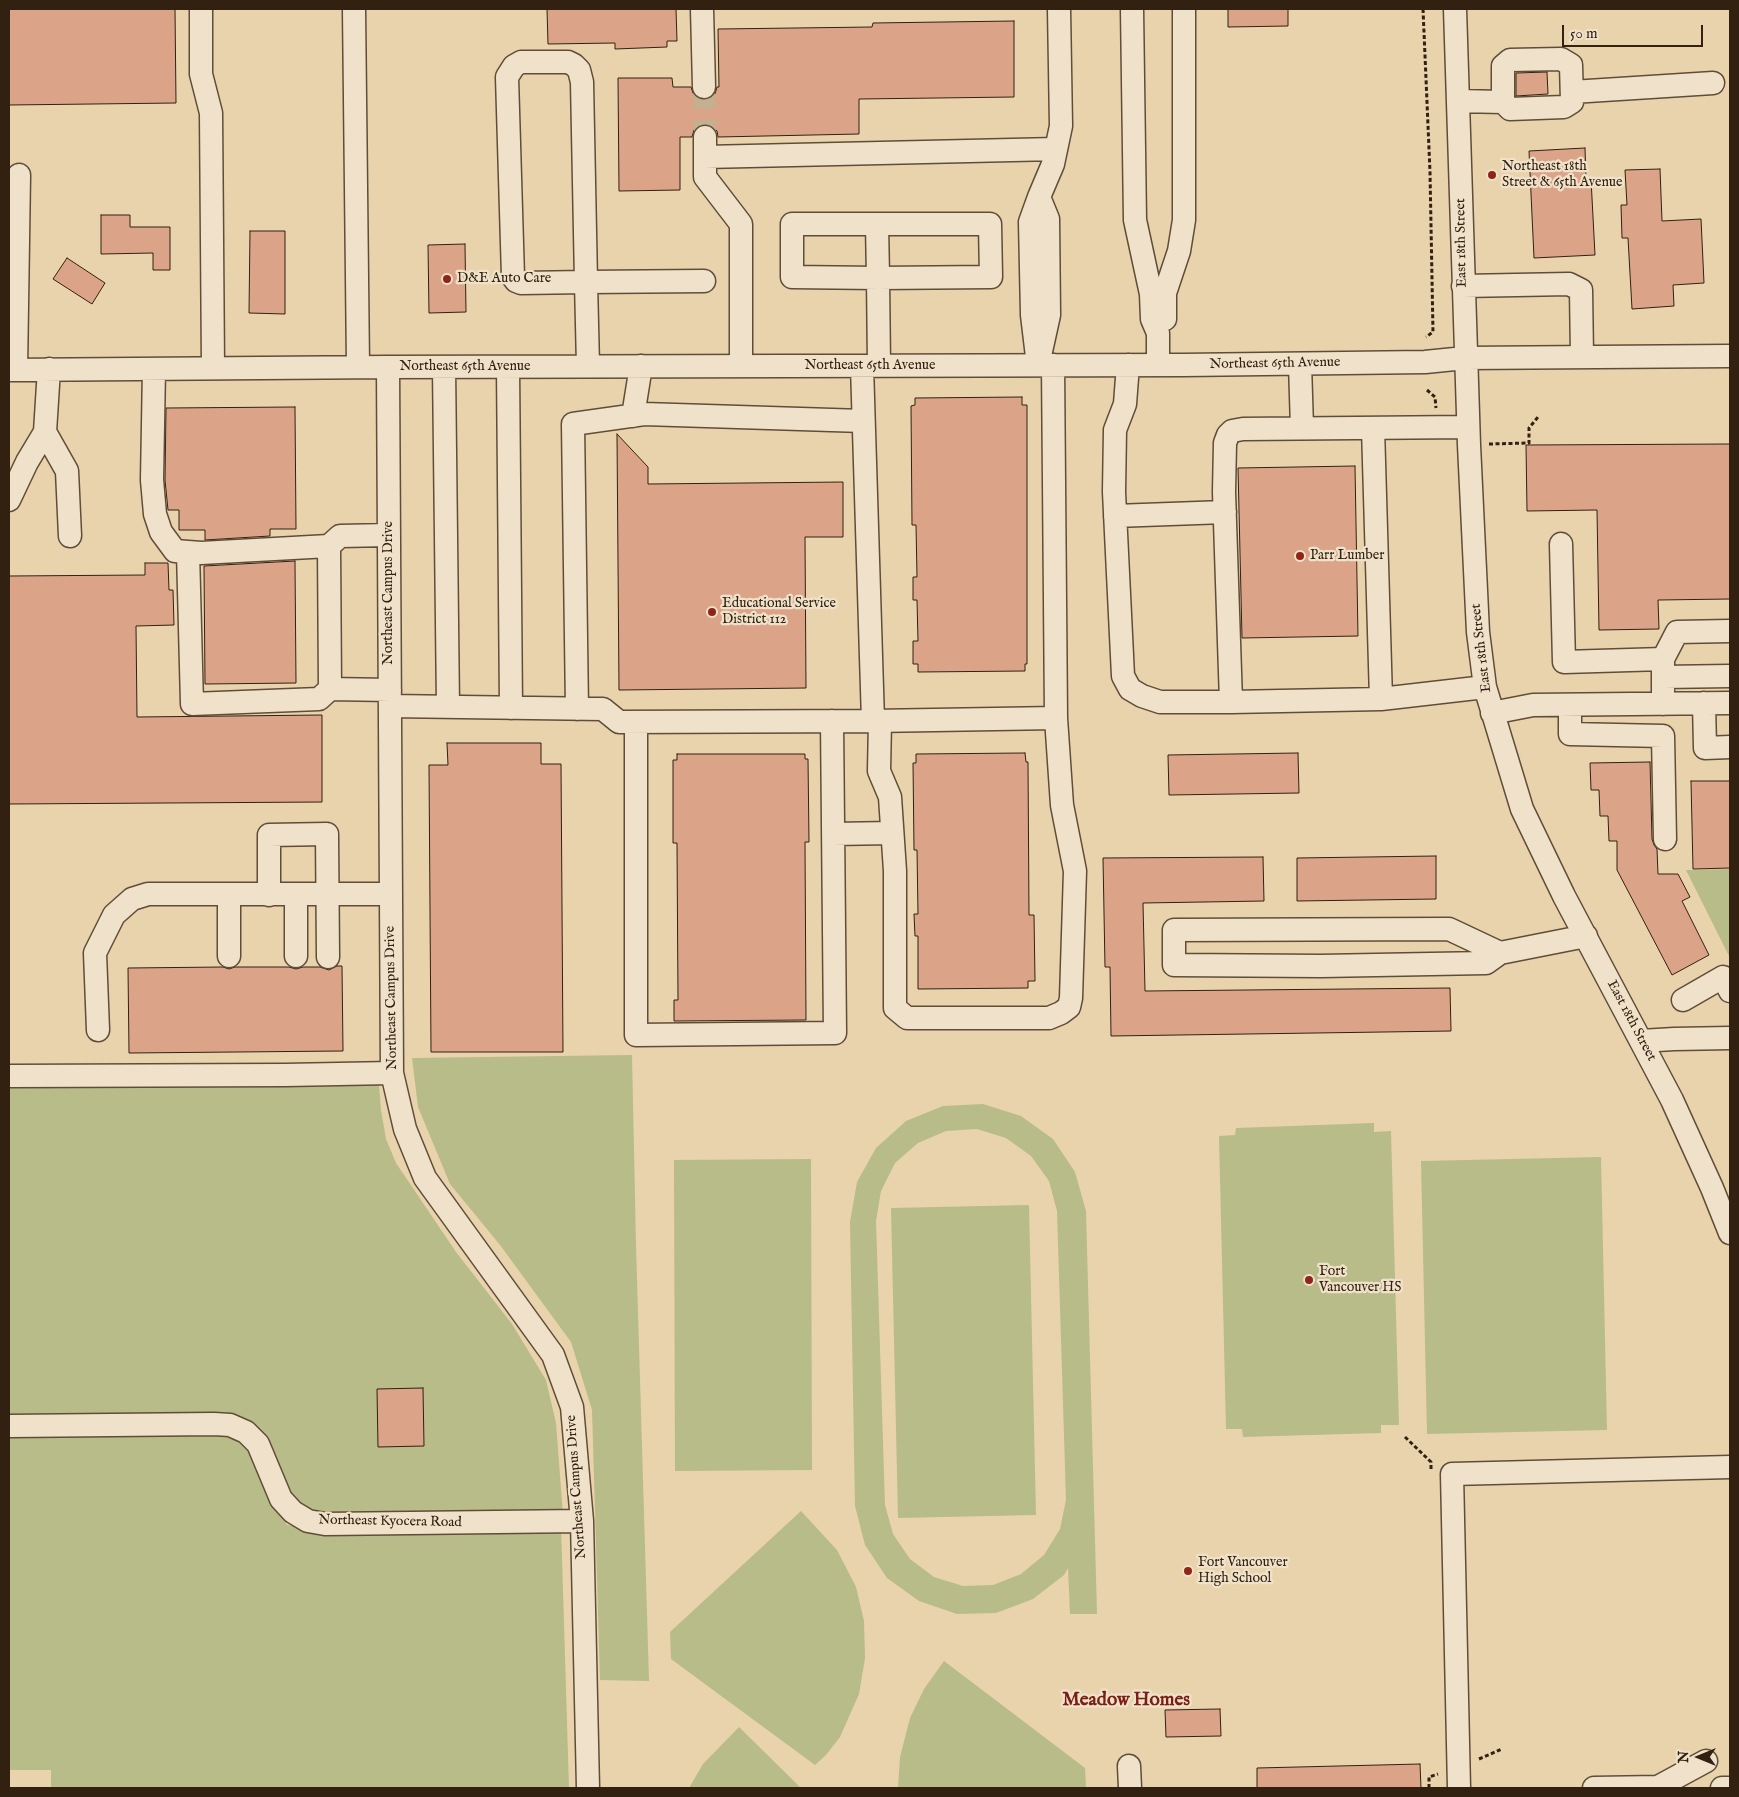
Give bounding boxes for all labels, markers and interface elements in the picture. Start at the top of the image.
scale bar [1564,15,1705,47]
text: 50 m [1570,24,1598,43]
place label: Northeast 18th Street & 65th Avenue [1502,159,1622,192]
marker: Northeast 18th Street & 65th Avenue [1486,169,1498,181]
street label: East 18th Street [1453,198,1471,288]
place label: D&E Auto Care [457,271,551,287]
marker: D&E Auto Care [441,273,453,285]
street label: Northeast 65th Avenue [1209,354,1341,374]
street label: Northeast 65th Avenue [805,358,935,374]
street label: Northeast 65th Avenue [400,359,530,375]
street label: Northeast Campus Drive [381,521,397,665]
place label: Parr Lumber [1310,548,1384,564]
marker: Parr Lumber [1294,550,1306,562]
place label: Educational Service District 112 [722,596,836,628]
street label: East 18th Street [1468,603,1496,693]
marker: Educational Service District 112 [706,606,718,618]
street label: Northeast Campus Drive [382,926,402,1070]
street label: East 18th Street [1603,978,1659,1064]
place label: Fort Vancouver HS [1319,1264,1402,1296]
marker: Fort Vancouver HS [1303,1274,1315,1286]
street label: Northeast Campus Drive [564,1415,590,1559]
street label: Northeast Kyocera Road [318,1512,462,1532]
place label: Fort Vancouver High School [1198,1555,1288,1588]
marker: Fort Vancouver High School [1182,1565,1194,1577]
district label: Meadow Homes [1062,1690,1190,1712]
north arrow [1674,1732,1724,1782]
text: N [1675,1751,1693,1763]

